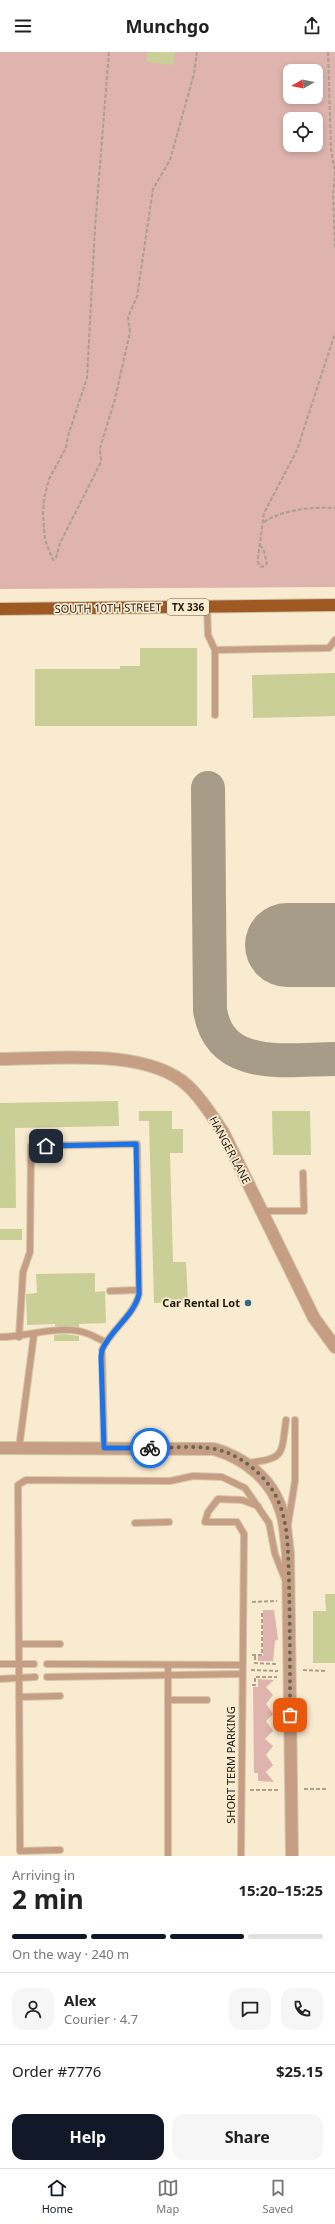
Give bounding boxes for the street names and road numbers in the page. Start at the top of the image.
street label: SOUTH 10TH STREET [54,599,162,616]
road number: TX 336 [167,599,209,615]
street label: HANGER LANE [206,1113,255,1186]
street label: SHORT TERM PARKING [223,1706,238,1824]

